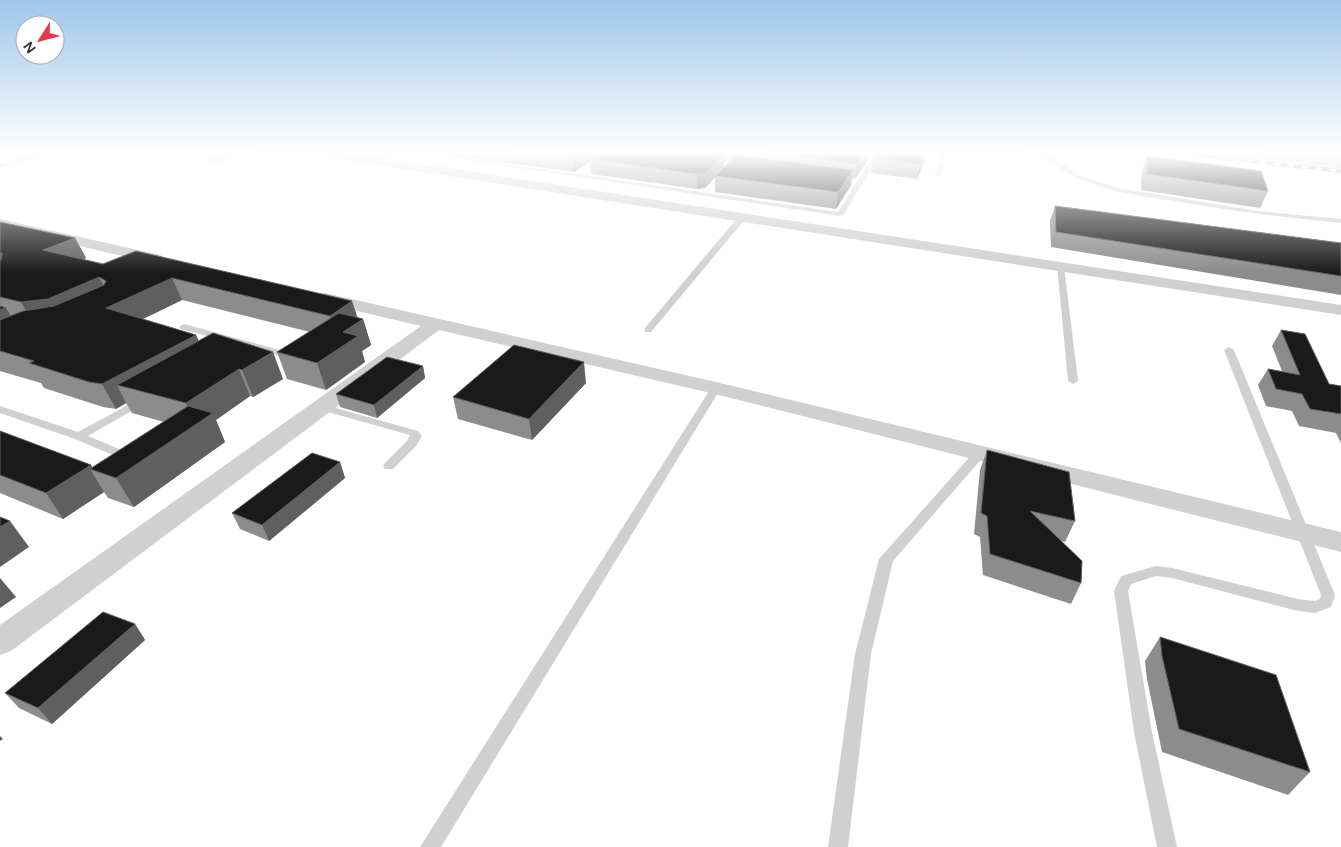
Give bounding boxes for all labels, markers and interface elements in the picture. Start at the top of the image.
north arrow [15,15,65,65]
text: N [19,38,40,57]

